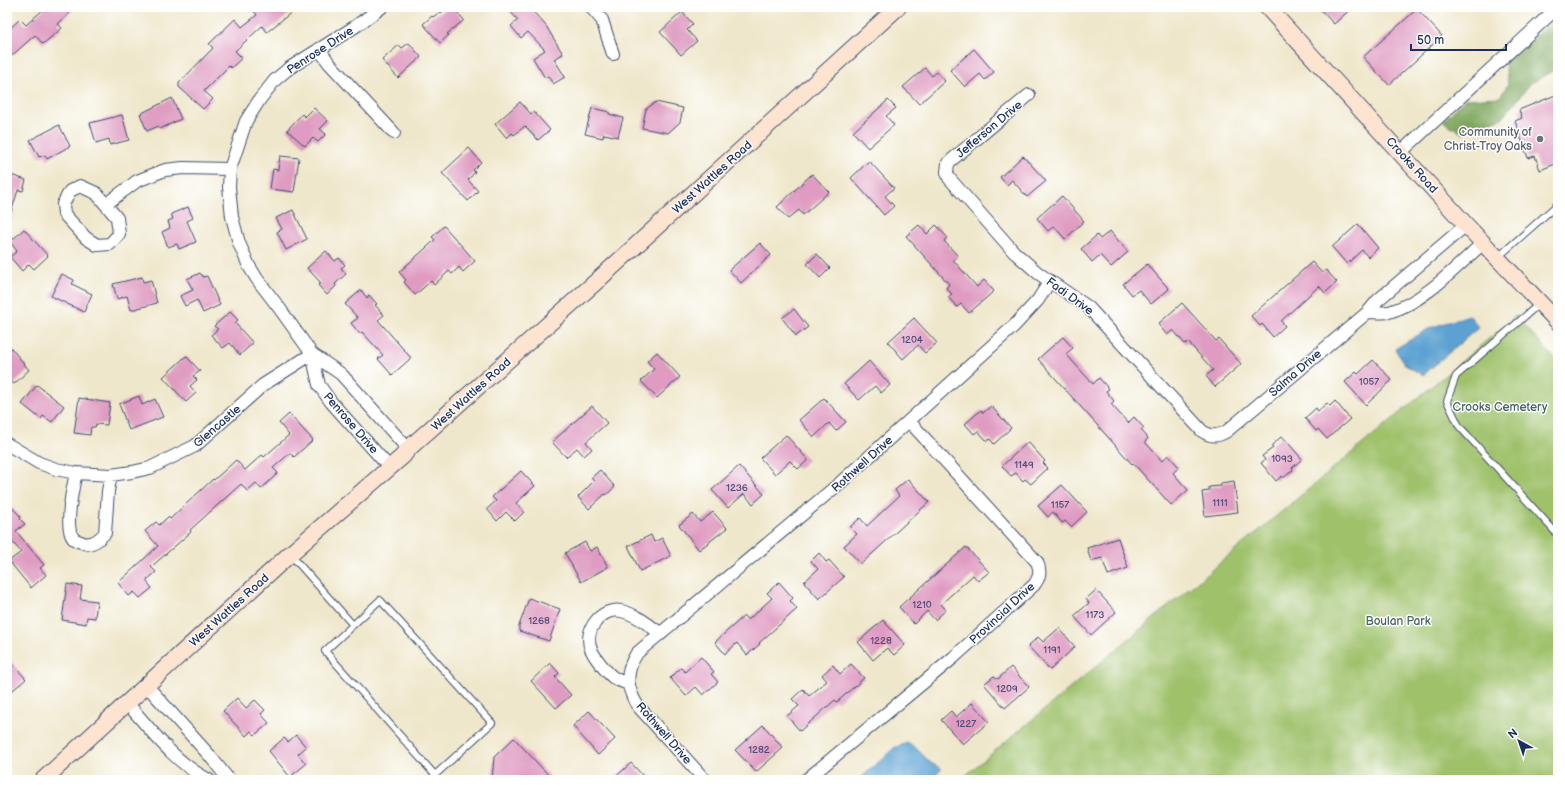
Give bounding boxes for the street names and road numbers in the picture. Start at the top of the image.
street label: Penrose Drive [284,23,356,78]
street label: Jefferson Drive [953,97,1025,161]
street label: Crooks Road [1383,134,1441,197]
street label: West Wattles Road [669,138,755,217]
street label: Fadi Drive [1043,274,1096,319]
street label: Salma Drive [1266,346,1325,400]
street label: West Wattles Road [428,355,514,434]
street label: Penrose Drive [320,390,381,457]
street label: Glencastle [191,402,244,451]
street label: Rothwell Drive [829,433,896,496]
street label: West Wattles Road [186,571,272,650]
street label: Provincial Drive [967,579,1038,647]
street label: Rothwell Drive [633,699,695,767]

